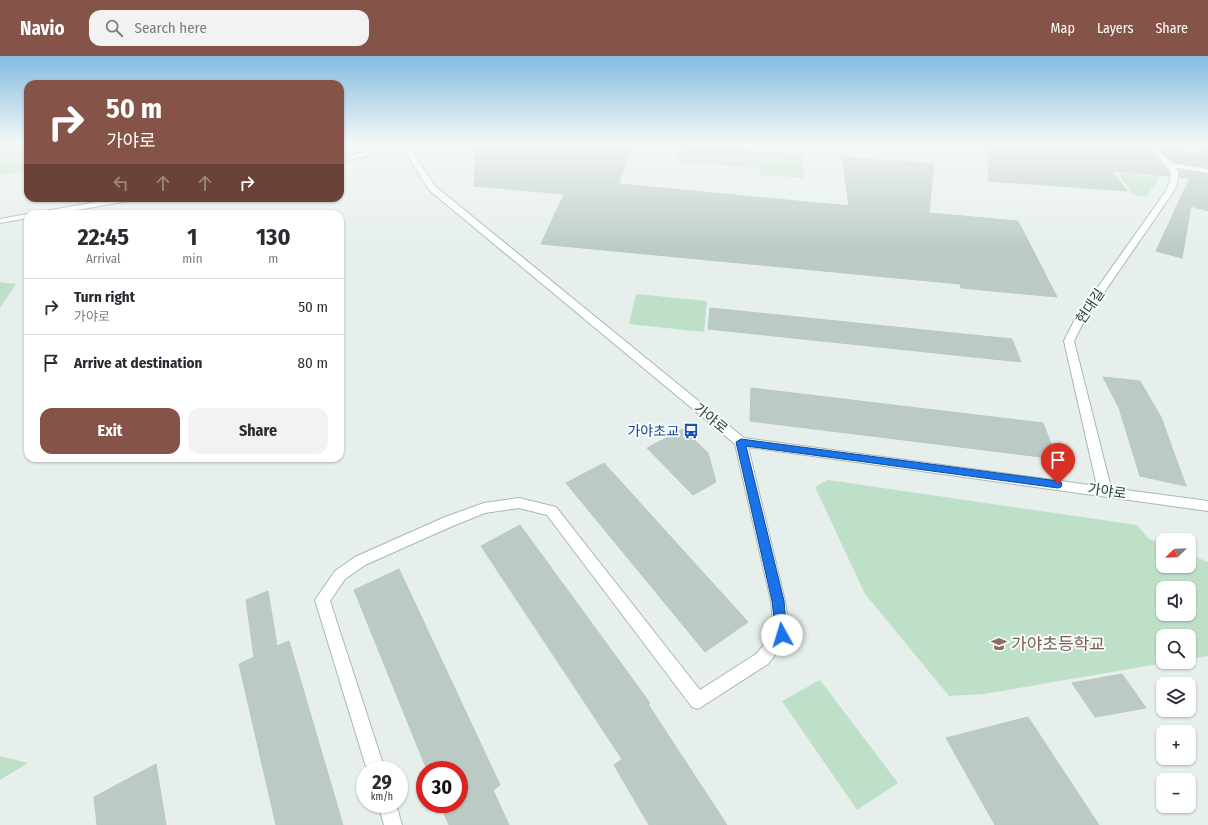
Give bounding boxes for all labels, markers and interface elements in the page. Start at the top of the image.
search box [89,10,369,46]
text: Navio [20,17,65,40]
icon: search [103,17,125,39]
text: Search here [135,19,207,37]
text: Map [1051,20,1075,37]
text: Layers [1097,20,1133,37]
text: Share [1155,20,1188,37]
text: 50 m [106,92,162,125]
icon: right [40,96,92,148]
text: 가야로 [106,130,156,152]
icon: left [110,172,132,194]
icon: ahead [152,172,174,194]
icon: ahead [194,172,216,194]
icon: right [236,172,258,194]
text: 22:45 [77,223,129,251]
text: 1 [187,223,198,251]
text: 130 [256,223,291,251]
text: Arrival [86,251,120,266]
text: min [182,251,202,266]
text: m [268,251,278,266]
street label: 현대길 [1073,286,1108,327]
text: Turn right [74,288,135,306]
icon: right [40,296,62,318]
text: 50 m [298,298,328,316]
text: 가야로 [74,309,110,324]
icon: arrive [40,352,62,374]
text: Arrive at destination [74,354,202,372]
text: 80 m [298,354,328,372]
street label: 가야로 [690,400,731,437]
button: Exit [40,408,180,454]
button: Share [188,408,328,454]
bus stop icon: 가야초교 [682,422,700,440]
place label: 가야초교 [627,423,679,440]
pin [1041,443,1075,484]
icon: arrive [1047,449,1069,471]
street label: 가야로 [1087,480,1127,503]
north arrow [1156,533,1196,573]
map controls [1156,533,1196,813]
button: sound [1156,581,1196,621]
position arrow [761,614,803,656]
button: search [1156,629,1196,669]
place label: 가야초등학교 [1011,634,1105,655]
school or university icon: 가야초등학교 [990,635,1008,653]
button: layers [1156,677,1196,717]
button: + [1156,725,1196,765]
speed limit sign: 30 [416,761,468,813]
text: 29 [372,770,392,794]
button: − [1156,773,1196,813]
text: km/h [371,791,393,803]

